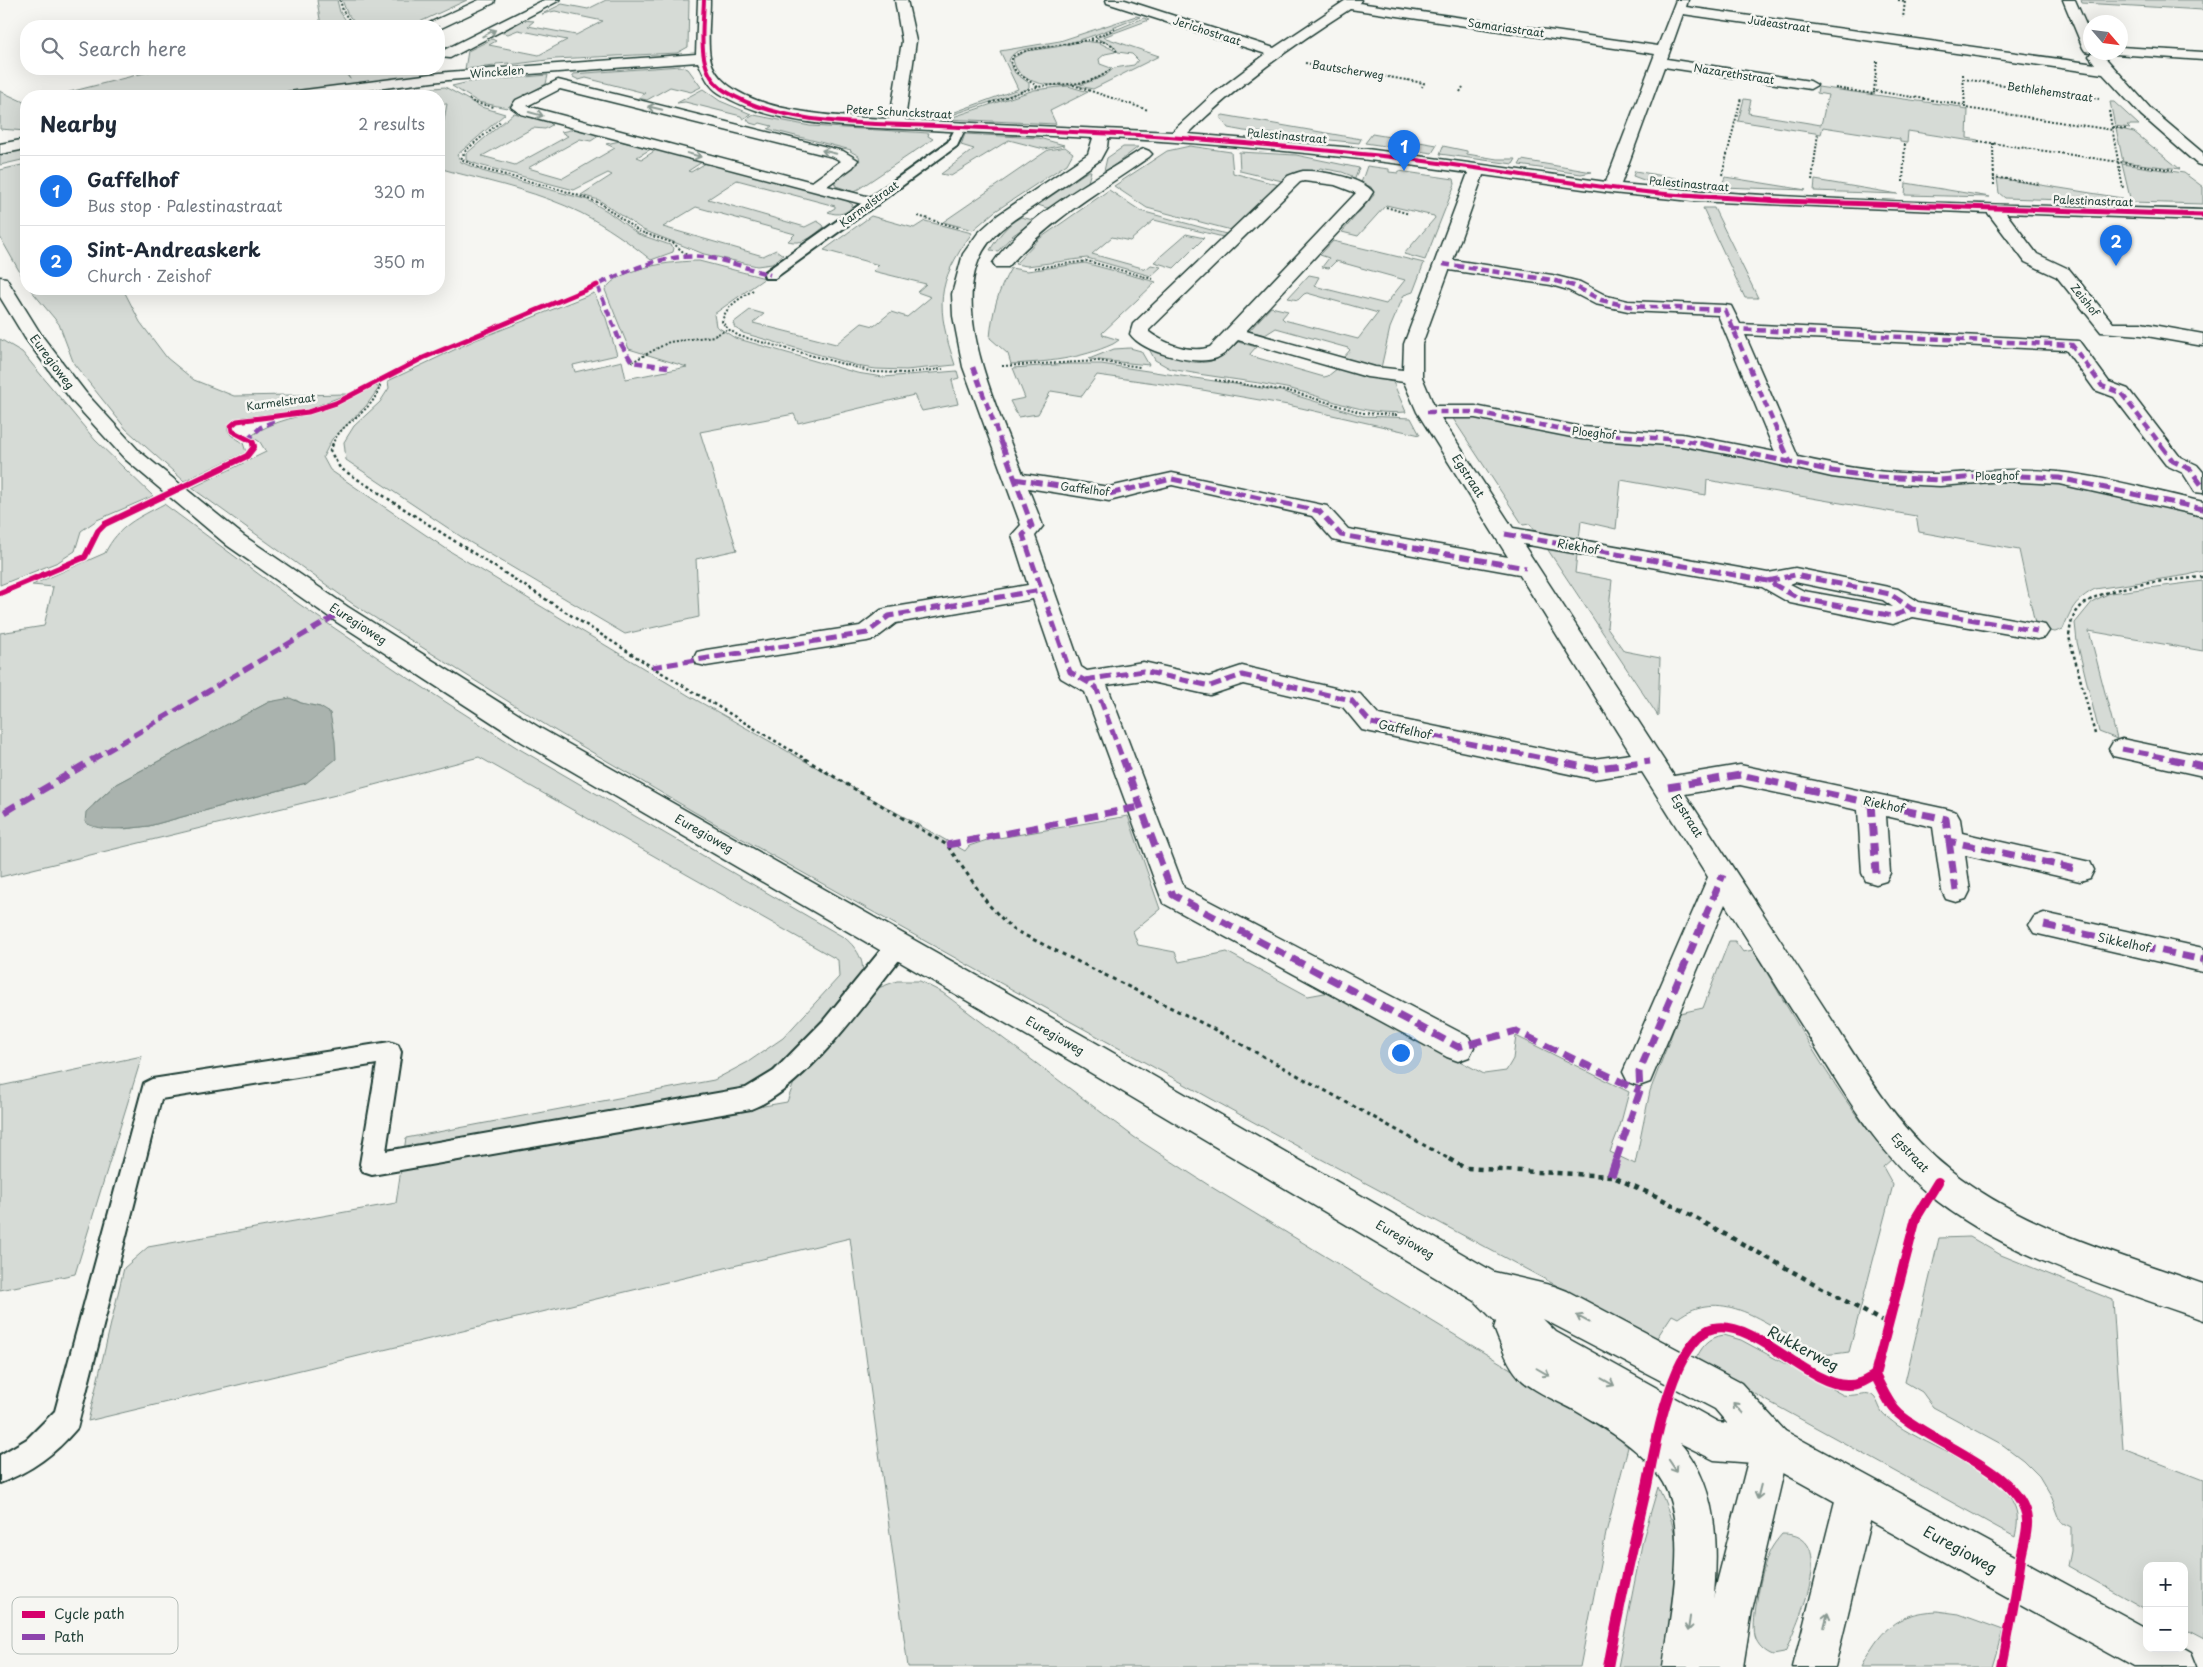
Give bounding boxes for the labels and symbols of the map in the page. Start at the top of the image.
street label: Judeastraat [1747,11,1812,36]
street label: Jerichostraat [1171,12,1244,50]
street label: Samariastraat [1467,14,1546,41]
north arrow [2083,15,2128,60]
one-way arrow [481,28,496,37]
street label: Bautscherweg [1311,55,1385,84]
street label: Nazarethstraat [1692,59,1776,88]
street label: Winckelen [469,61,525,82]
street label: Bethlehemstraat [2006,77,2095,106]
street label: Peter Schunckstraat [846,100,953,123]
one-way arrow [647,103,663,112]
one-way arrow [528,109,544,119]
street label: Palestinastraat [1246,124,1328,148]
pin: 1 [1388,130,1420,171]
one-way arrow [822,147,838,156]
one-way arrow [685,151,701,160]
street label: Palestinastraat [1648,172,1730,196]
street label: Karmelstraat [836,176,902,231]
street label: Palestinastraat [2053,191,2134,210]
pin: 2 [2100,225,2132,266]
street label: Zeishof [2067,280,2104,320]
street label: Euregioweg [26,330,80,393]
street label: Karmelstraat [245,388,317,415]
street label: Ploeghof [1571,422,1618,443]
street label: Egstraat [1448,450,1490,501]
street label: Ploeghof [1975,467,2020,484]
street label: Gaffelhof [1059,477,1111,500]
street label: Riekhof [1556,533,1602,559]
street label: Euregioweg [326,598,391,648]
street label: Gaffelhof [1377,715,1435,744]
street label: Egstraat [1667,790,1708,841]
street label: Riekhof [1862,791,1908,818]
street label: Euregioweg [672,809,737,857]
street label: Sikkelhof [2096,928,2153,957]
street label: Euregioweg [1023,1011,1088,1059]
your location [1388,1040,1414,1066]
street label: Egstraat [1888,1128,1934,1176]
street label: Euregioweg [1373,1215,1438,1263]
one-way arrow [1575,1314,1590,1324]
street label: Rukkerweg [1764,1319,1844,1376]
one-way arrow [1536,1367,1550,1377]
one-way arrow [1600,1377,1614,1387]
one-way arrow [1732,1402,1744,1415]
one-way arrow [1668,1459,1678,1473]
one-way arrow [1754,1484,1763,1500]
street label: Euregioweg [1920,1519,2002,1578]
legend [12,1597,178,1654]
text: Cycle path [54,1603,125,1624]
one-way arrow [1822,1612,1831,1628]
one-way arrow [1684,1616,1694,1632]
text: Path [54,1626,84,1647]

